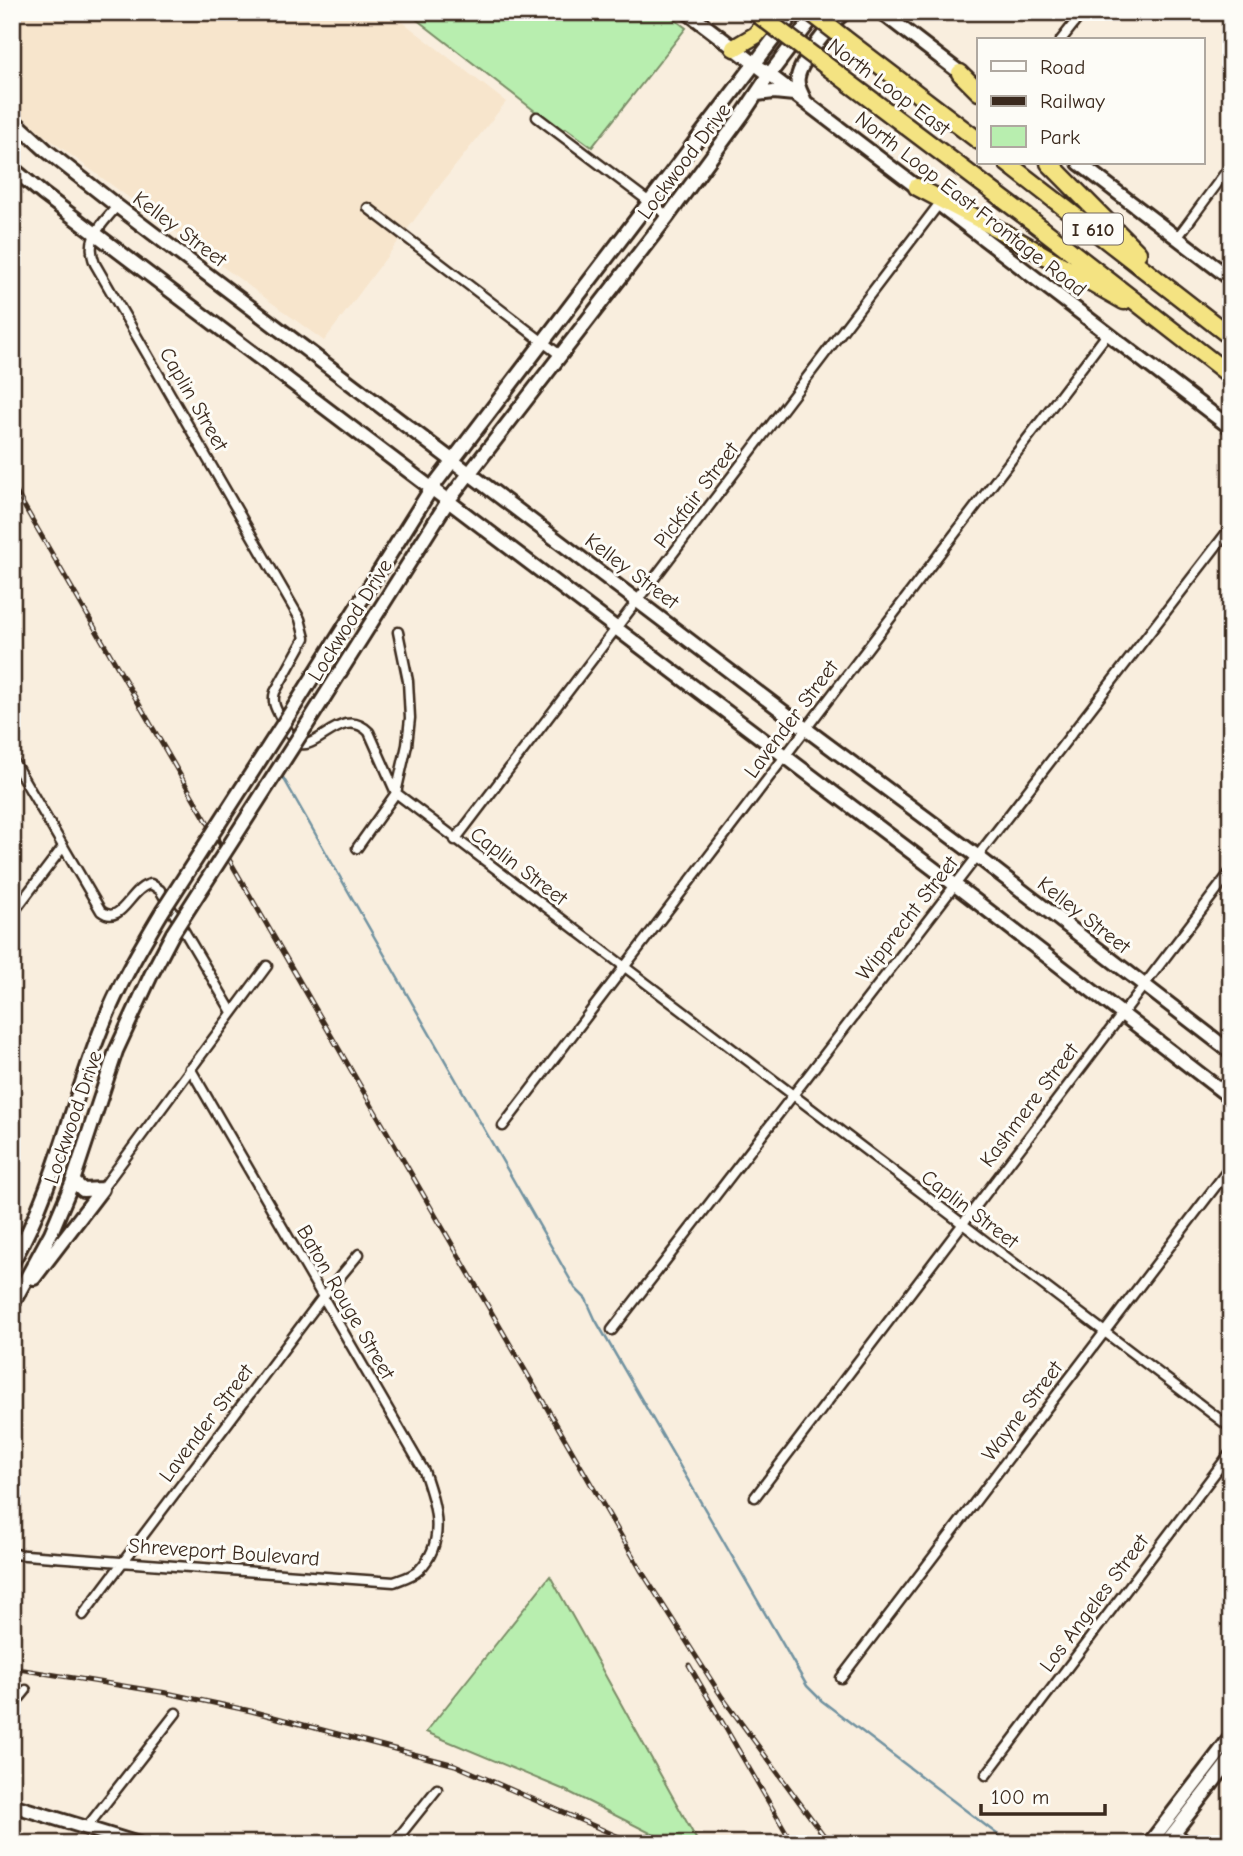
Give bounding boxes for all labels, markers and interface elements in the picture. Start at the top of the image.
street label: North Loop East [823,33,955,141]
legend [977,38,1204,164]
text: Road [1040,55,1085,79]
text: Railway [1040,89,1105,113]
street label: Lockwood Drive [633,98,735,224]
street label: North Loop East Frontage Road [851,106,1091,302]
text: Park [1040,125,1080,149]
street label: Kelley Street [128,186,232,273]
road number: I 610 [1063,214,1123,244]
street label: Caplin Street [155,343,234,456]
street label: Pickfair Street [649,437,744,552]
street label: Kelley Street [580,528,684,615]
street label: Lockwood Drive [303,555,397,685]
street label: Lavender Street [739,655,844,783]
street label: Caplin Street [466,822,573,911]
street label: Wipprecht Street [851,850,963,985]
street label: Kelley Street [1033,871,1136,959]
street label: Kashmere Street [975,1038,1084,1172]
street label: Lockwood Drive [39,1047,107,1187]
street label: Caplin Street [917,1165,1024,1254]
street label: Baton Rouge Street [292,1221,400,1384]
street label: Wayne Street [977,1356,1068,1466]
street label: Lavender Street [154,1359,259,1487]
street label: Los Angeles Street [1035,1529,1154,1676]
street label: Shreveport Boulevard [127,1533,321,1571]
scale bar [981,1772,1105,1816]
text: 100 m [991,1785,1049,1809]

